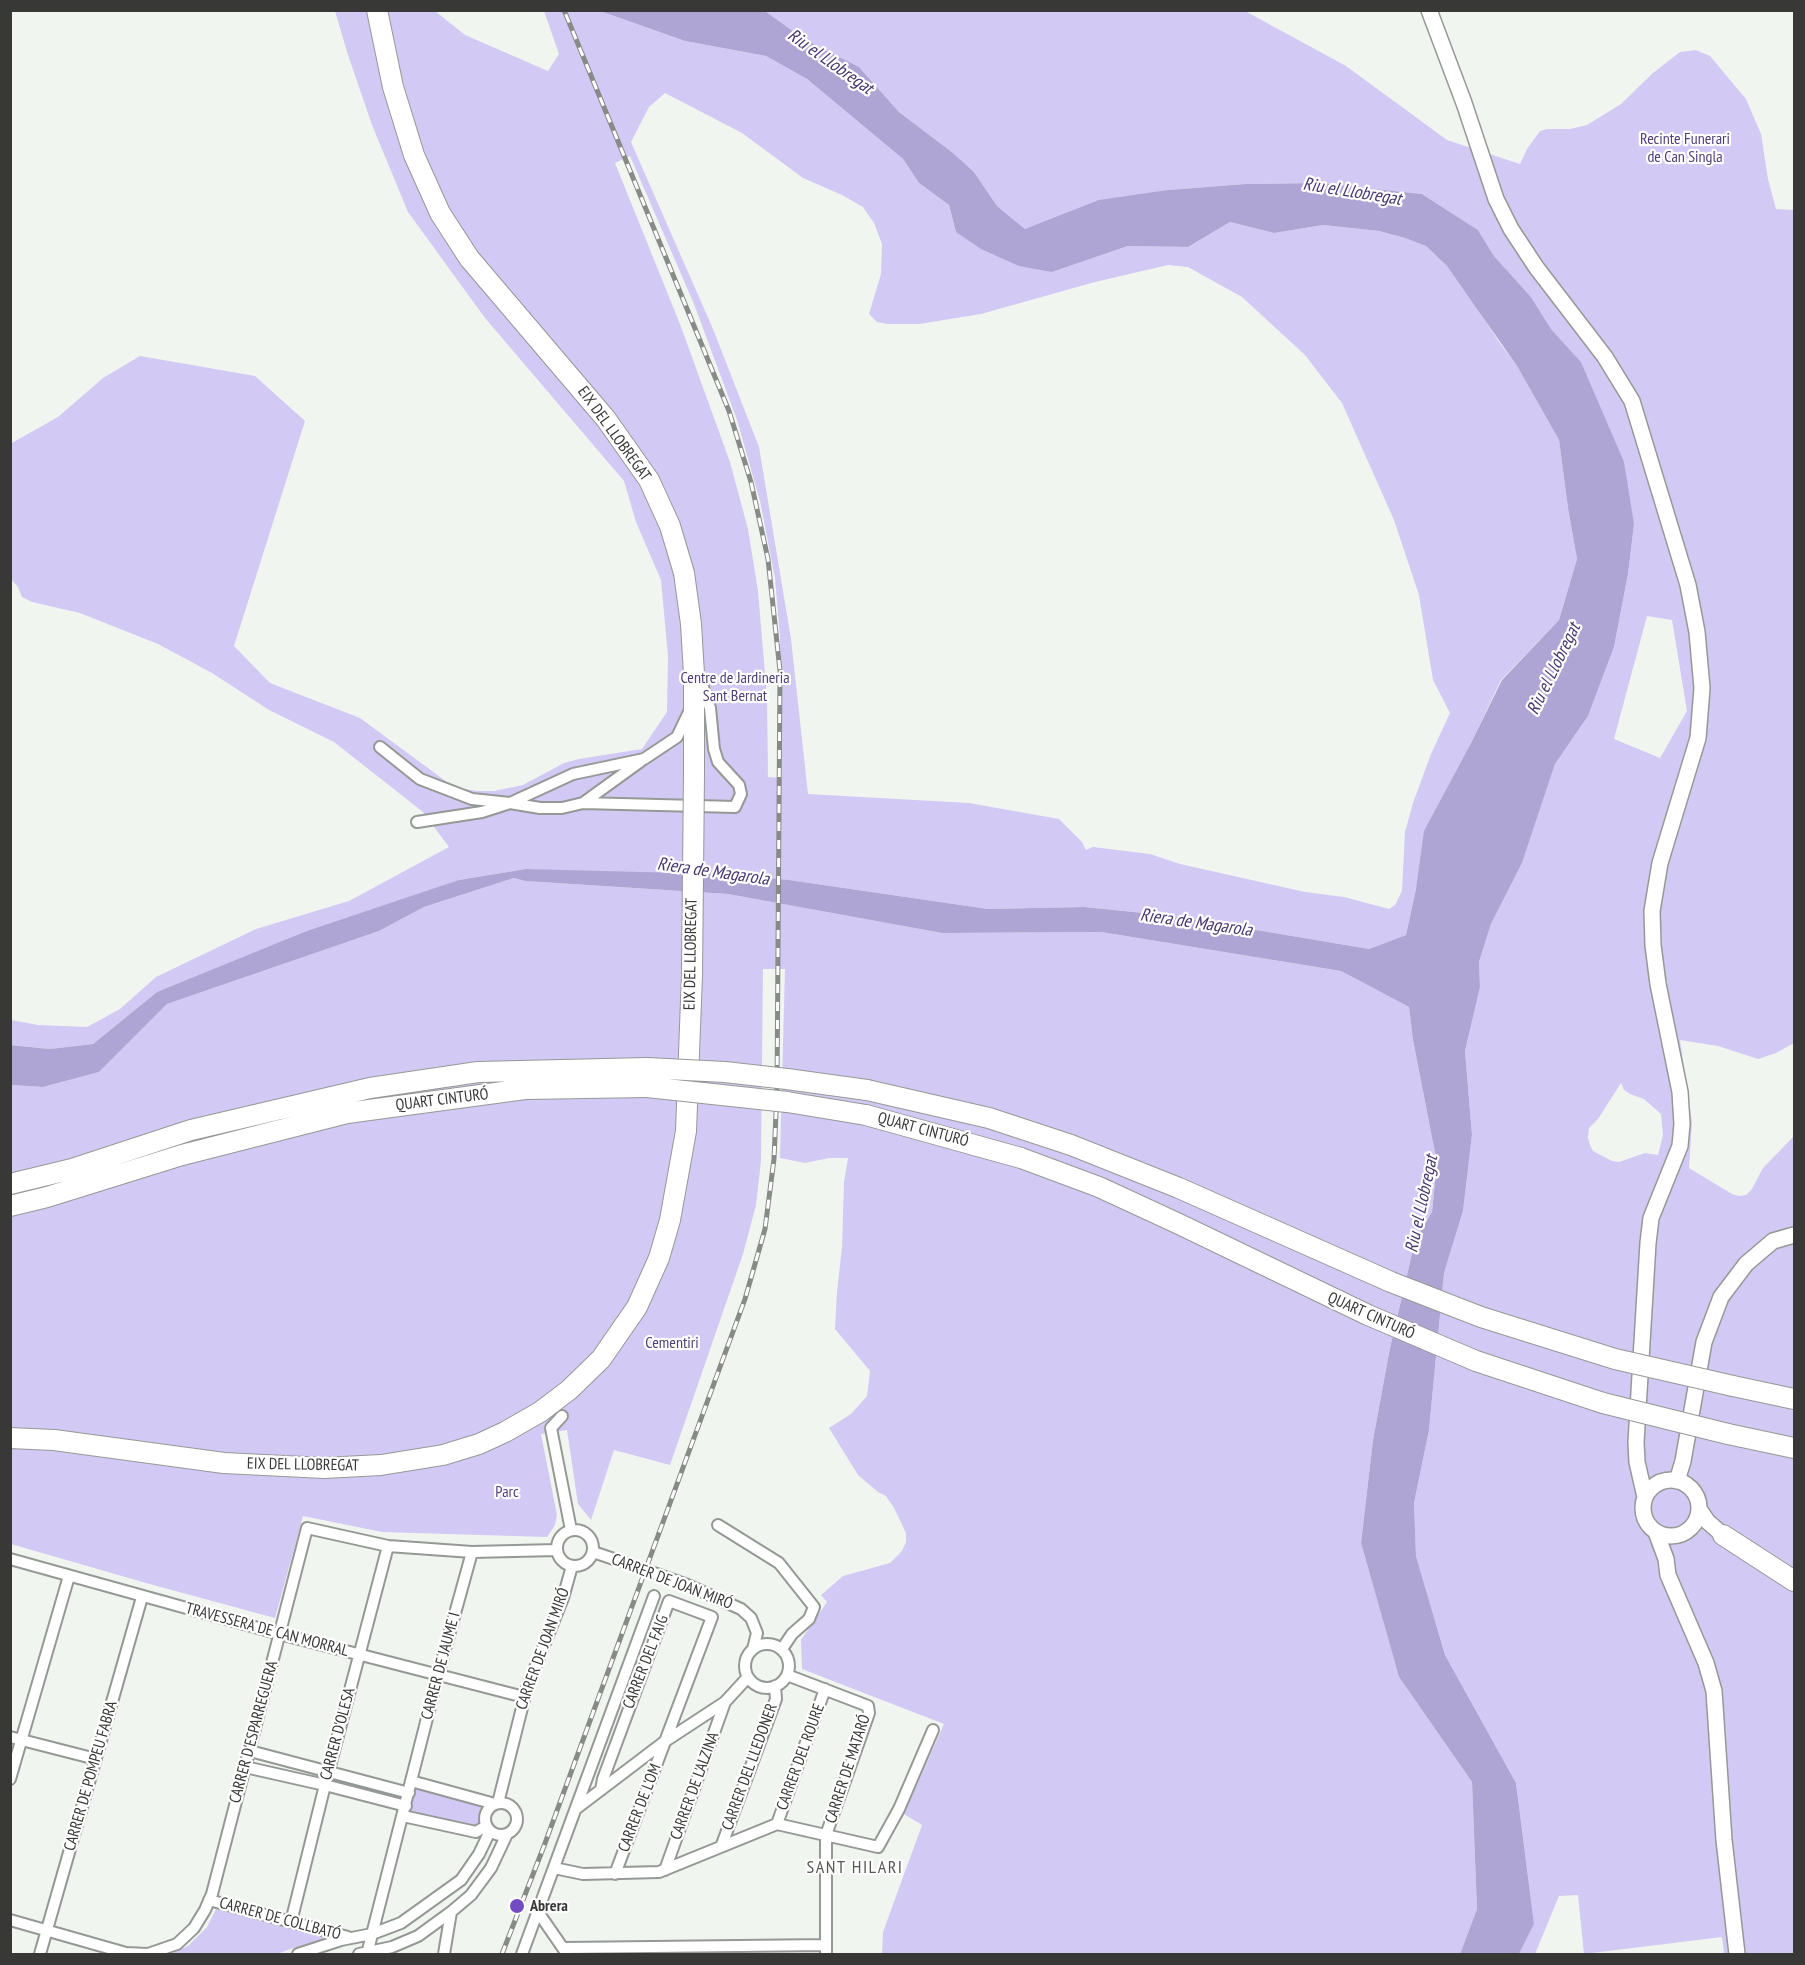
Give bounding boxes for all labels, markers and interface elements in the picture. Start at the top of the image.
water label: Riu el Llobregat [783,25,877,99]
park label: Recinte Funerari de Can Singla [1640,129,1730,167]
water label: Riu el Llobregat [1301,174,1403,210]
street label: EIX DEL LLOBREGAT [573,383,655,485]
water label: Riu el Llobregat [1523,620,1585,718]
park label: Centre de Jardineria Sant Bernat [680,668,790,706]
water label: Riera de Magarola [656,853,770,891]
street label: EIX DEL LLOBREGAT [680,898,702,1010]
water label: Riera de Magarola [1139,904,1253,942]
street label: QUART CINTURÓ [395,1085,489,1115]
street label: QUART CINTURÓ [875,1109,971,1151]
water label: Riu el Llobregat [1401,1153,1443,1255]
street label: QUART CINTURÓ [1324,1288,1418,1344]
park label: Cementiri [645,1333,699,1353]
street label: EIX DEL LLOBREGAT [247,1454,359,1476]
park label: Parc [495,1482,519,1502]
street label: CARRER DE JOAN MIRÓ [609,1550,735,1614]
street label: CARRER DE JOAN MIRÓ [512,1585,574,1713]
street label: TRAVESSERA DE CAN MORRAL [183,1599,351,1661]
street label: CARRER DE JAUME I [417,1610,465,1722]
street label: CARRER DEL FAIG [619,1612,673,1712]
street label: CARRER D'ESPARREGUERA [226,1659,282,1805]
street label: CARRER D'OLESA [316,1686,360,1782]
street label: CARRER DE POMPEU FABRA [60,1699,122,1853]
street label: CARRER DEL LLEDONER [718,1701,782,1833]
street label: CARRER DEL ROURE [773,1701,829,1813]
street label: CARRER DE MATARÓ [821,1712,875,1826]
street label: CARRER DE L'ALZINA [667,1730,723,1842]
street label: CARRER DE L'OM [614,1761,666,1855]
district label: SANT HILARI [806,1857,904,1879]
street label: CARRER DE COLLBATÓ [217,1894,343,1944]
place label: Abrera [530,1896,568,1916]
marker: Abrera [508,1897,526,1915]

